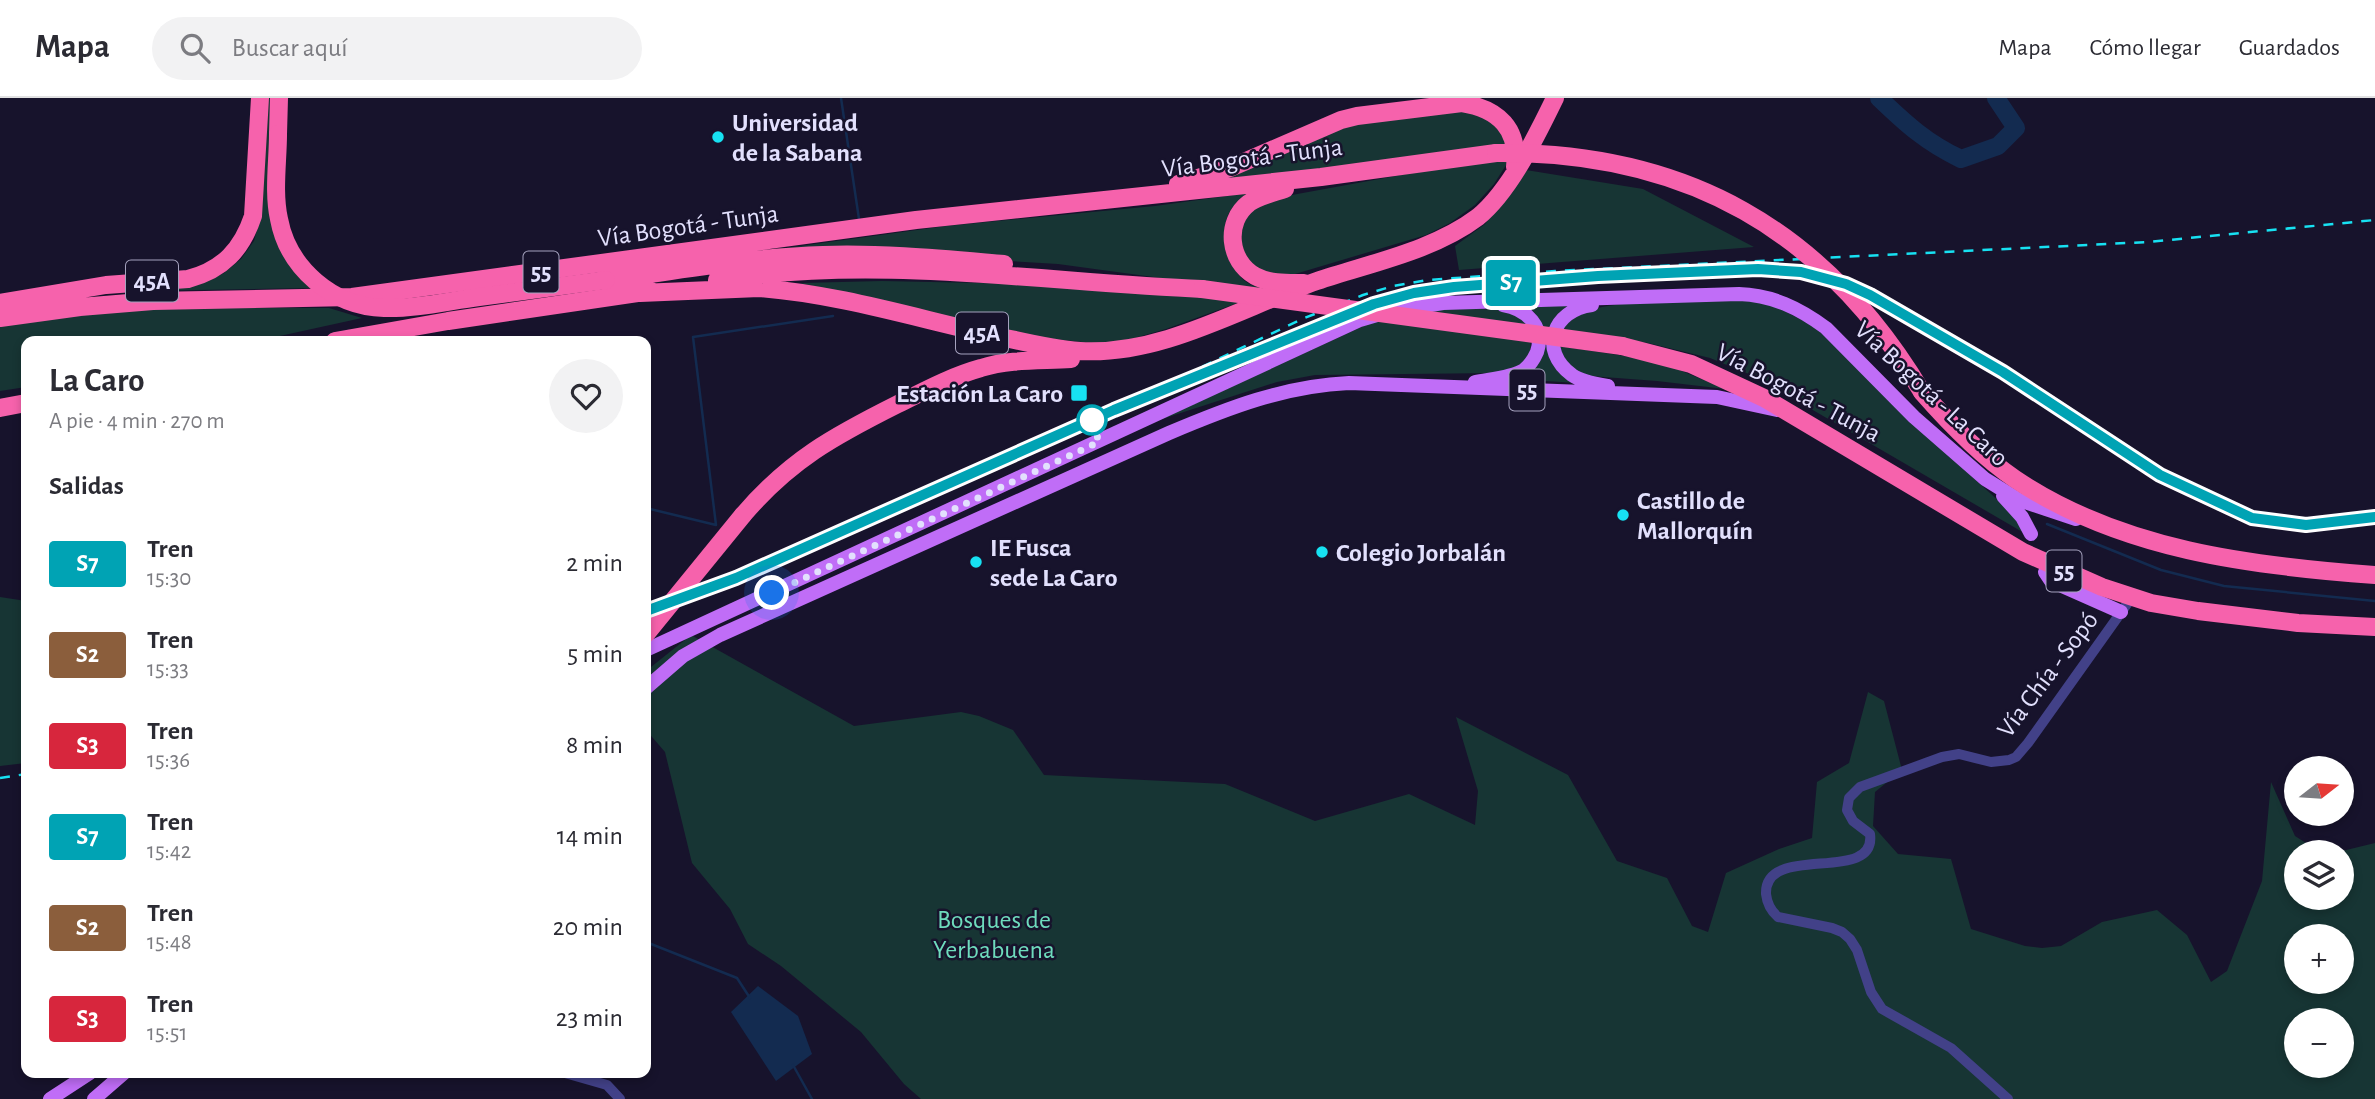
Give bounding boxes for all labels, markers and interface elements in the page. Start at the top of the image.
search box [152,17,642,80]
icon: search [176,29,214,67]
text: Mapa [35,31,110,64]
text: Buscar aquí [232,35,348,61]
text: Mapa [1998,36,2052,60]
text: Cómo llegar [2090,36,2201,60]
text: Guardados [2239,36,2340,60]
place label: Universidad de la Sabana [732,110,862,166]
marker: Universidad de la Sabana [710,129,726,145]
street label: Vía Bogotá - Tunja [1160,134,1344,182]
street label: Vía Bogotá - Tunja [596,200,780,252]
road number: 55 [524,252,558,292]
road number: 45A [126,260,178,302]
line badge: S7 [1480,260,1542,306]
text: S7 [1500,271,1522,295]
road number: 45A [956,312,1008,354]
street label: Vía Bogotá - La Caro [1849,316,2013,471]
street label: Vía Bogotá - Tunja [1712,339,1885,447]
button: heart [549,359,623,433]
text: La Caro [49,365,145,398]
road number: 55 [1510,370,1544,410]
place label: Estación La Caro [896,381,1063,407]
marker: Estación La Caro [1069,383,1089,403]
unlabelled marker [1077,405,1107,435]
text: A pie · 4 min · 270 m [49,410,225,433]
text: Salidas [49,473,124,499]
place label: Castillo de Mallorquín [1637,488,1753,544]
marker: Castillo de Mallorquín [1615,507,1631,523]
place label: IE Fusca sede La Caro [990,535,1118,591]
text: Tren [147,536,194,562]
place label: Colegio Jorbalán [1336,540,1506,566]
marker: Colegio Jorbalán [1314,544,1330,560]
text: 2 min [566,550,623,576]
road number: 55 [2046,550,2082,592]
text: S7 [76,552,99,576]
marker: IE Fusca sede La Caro [968,554,984,570]
text: 15:30 [147,567,191,590]
your location [754,575,789,610]
street label: Vía Chía - Sopó [1992,607,2103,742]
text: Tren [147,627,194,653]
text: 5 min [567,641,623,667]
text: S2 [76,643,99,667]
text: 15:33 [147,658,189,681]
text: Tren [147,718,194,744]
text: 8 min [566,732,623,758]
text: S3 [76,734,99,758]
text: 15:36 [147,749,190,772]
north arrow [2284,756,2354,826]
map controls [2284,756,2354,1078]
text: Tren [147,809,194,835]
text: 14 min [557,823,623,849]
text: S7 [76,825,99,849]
text: 15:42 [147,840,191,863]
button: layers [2284,840,2354,910]
text: Tren [147,900,194,926]
park label: Bosques de Yerbabuena [933,907,1055,963]
text: 20 min [553,914,623,940]
text: S2 [76,916,99,940]
button: + [2284,924,2354,994]
text: 15:48 [147,931,192,954]
text: Tren [147,991,194,1017]
text: 23 min [556,1005,623,1031]
text: S3 [76,1007,99,1031]
button: − [2284,1008,2354,1078]
text: 15:51 [147,1022,187,1045]

